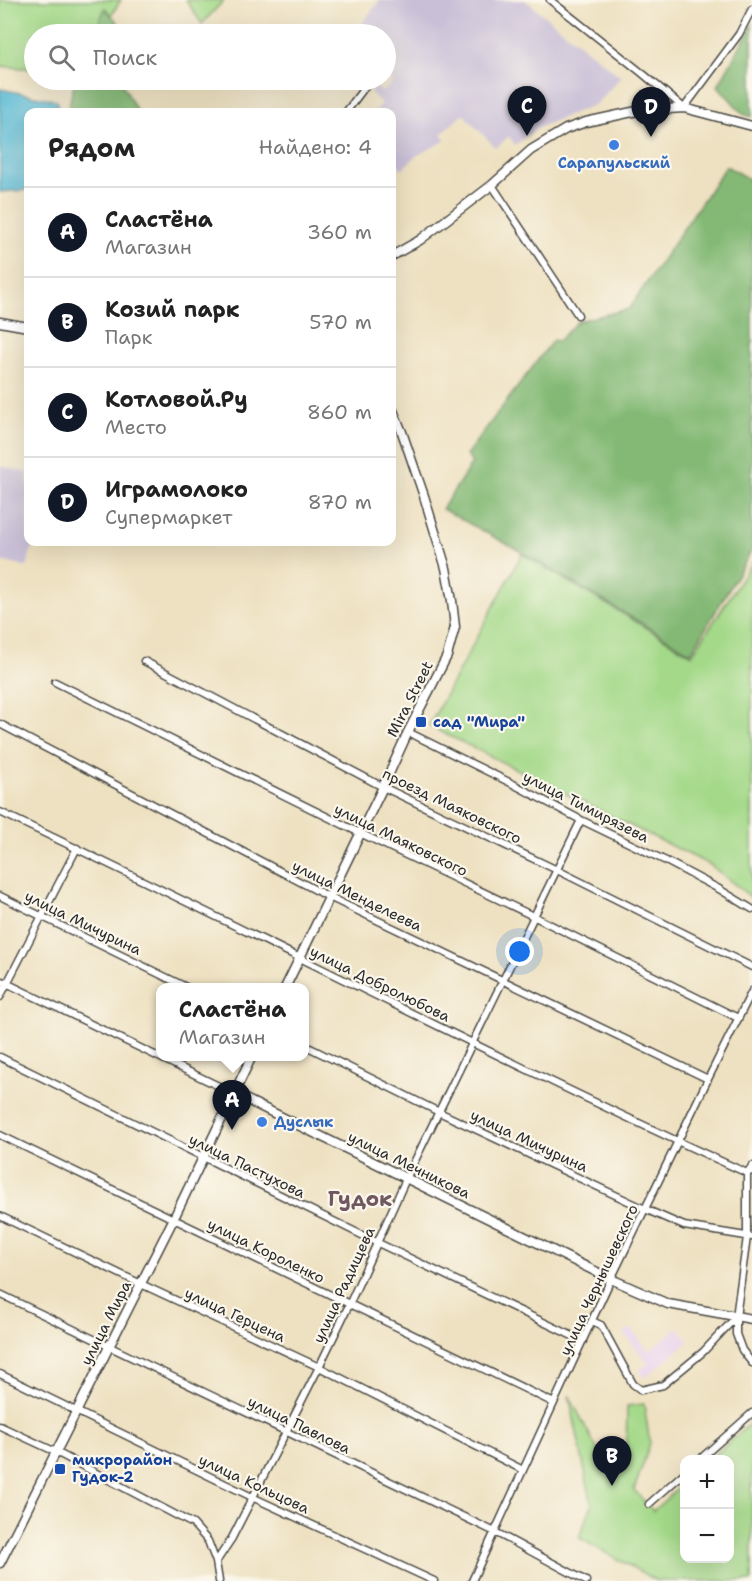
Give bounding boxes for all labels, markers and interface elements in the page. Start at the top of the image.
search box [24,24,396,90]
icon: search [45,41,78,74]
text: Поиск [93,43,157,72]
pin: C [508,86,546,136]
pin: D [632,88,670,137]
text: Рядом [48,130,135,165]
text: Найдено: 4 [259,134,372,160]
marker: Сарапульский [607,138,621,152]
place label: Сарапульский [558,153,671,173]
text: Сластёна [105,205,213,234]
text: A [60,219,75,245]
text: 360 m [307,219,372,245]
text: Магазин [105,234,192,260]
text: Козий парк [105,295,239,324]
text: B [61,309,74,335]
text: 570 m [309,309,372,335]
text: Парк [105,324,152,350]
text: Котловой.Ру [105,385,248,414]
text: C [61,399,74,425]
text: 860 m [307,399,372,425]
text: Место [105,414,167,440]
text: Играмолоко [105,475,248,504]
text: D [60,489,75,515]
text: 870 m [308,489,372,515]
text: Супермаркет [105,504,232,530]
street label: Mira Street [382,657,438,741]
place label: сад "Мира" [433,712,525,732]
marker: сад "Мира" [414,715,428,729]
street label: проезд Маяковского [379,764,525,848]
street label: улица Тимирязева [520,767,653,848]
street label: улица Маяковского [331,799,471,881]
street label: улица Менделеева [289,856,426,936]
street label: улица Мичурина [21,886,145,960]
your location [505,937,534,966]
street label: улица Добролюбова [307,941,454,1027]
popup [156,983,309,1061]
text: Сластёна [179,995,286,1024]
text: Магазин [179,1024,265,1050]
pin: A [212,1080,252,1130]
street label: улица Мичурина [467,1105,592,1177]
place label: Дуслык [274,1112,334,1132]
marker: Дуслык [255,1115,269,1129]
street label: улица Мечникова [345,1127,474,1204]
street label: улица Пастухова [186,1129,309,1203]
district label: Гудок [328,1185,392,1213]
street label: улица Чернышевского [555,1201,643,1359]
street label: улица Короленко [204,1214,328,1288]
street label: улица Радищева [308,1223,380,1346]
street label: улица Мира [76,1277,136,1369]
street label: улица Герцена [181,1283,289,1347]
street label: улица Павлова [244,1391,354,1459]
pin: B [592,1436,632,1486]
place label: микрорайон Гудок-2 [72,1450,172,1487]
street label: улица Кольцова [196,1450,313,1519]
map controls [680,1455,734,1563]
button: + [680,1455,734,1509]
marker: микрорайон Гудок-2 [53,1462,67,1476]
button: − [680,1509,734,1563]

